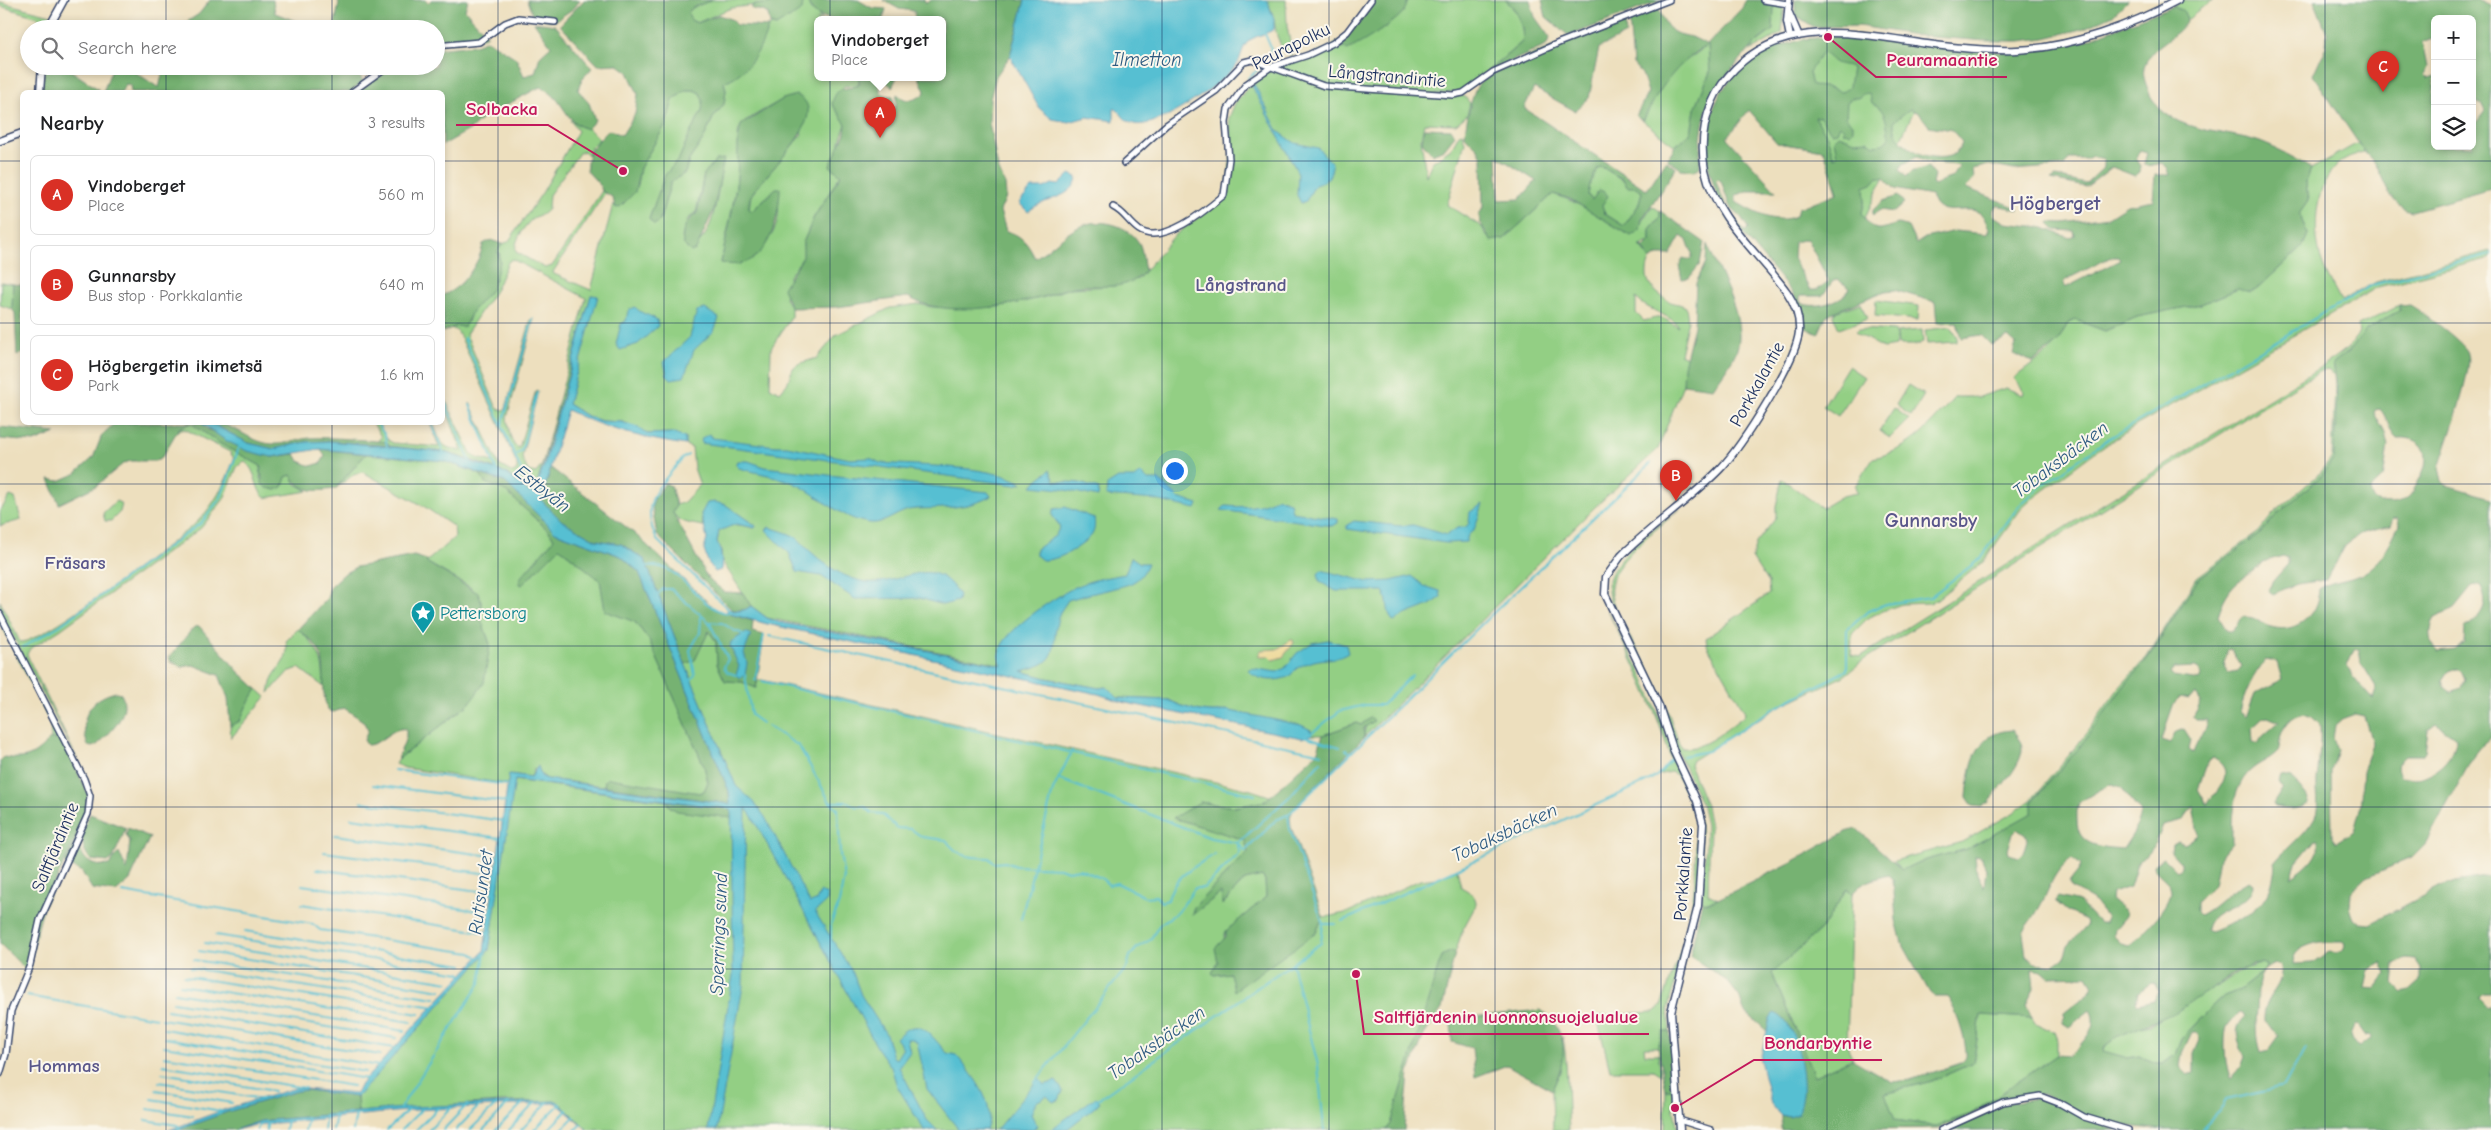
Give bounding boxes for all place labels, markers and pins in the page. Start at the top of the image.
callout: Peuramaantie [1876,43,2007,77]
pin: C [2367,51,2399,92]
callout: Solbacka [456,91,548,125]
pin: A [864,97,896,138]
pin: B [1660,460,1692,501]
place icon: Pettersborg [410,600,436,634]
place label: Pettersborg [440,603,527,624]
callout: Saltfjärdenin luonnonsuojelualue [1364,1000,1649,1034]
callout: Bondarbyntie [1754,1026,1882,1060]

